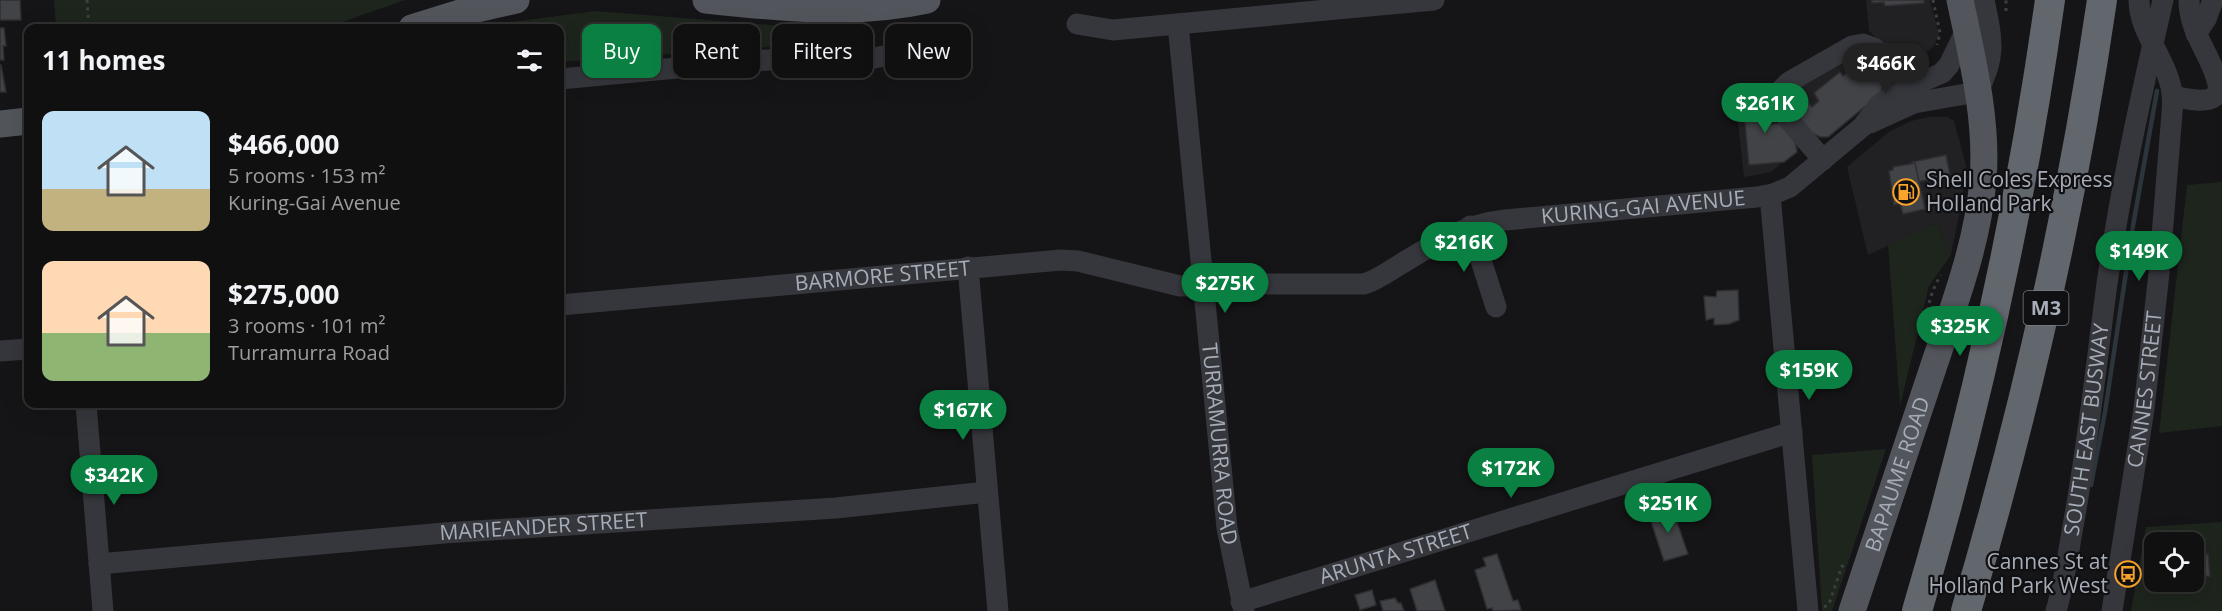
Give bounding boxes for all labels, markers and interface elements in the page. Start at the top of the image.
chip: Buy [582,24,661,78]
chip: Rent [673,24,760,78]
chip: Filters [772,24,873,78]
chip: New [885,24,971,78]
text: 11 homes [42,42,166,78]
pin: $466K [1844,43,1928,94]
icon: filters [513,44,546,77]
text: $466K [1856,49,1916,76]
pin: $261K [1723,83,1807,134]
text: $261K [1735,89,1795,116]
text: $466,000 [228,126,339,162]
icon: home [90,135,162,207]
text: 5 rooms · 153 m² [228,162,386,189]
place label: Shell Coles Express Holland Park [1926,165,2113,217]
fuel station icon: Shell Coles Express Holland Park [1891,177,1921,207]
street label: KURING-GAI AVENUE [1540,183,1746,230]
text: Kuring-Gai Avenue [228,189,401,216]
pin: $216K [1422,222,1506,273]
text: $216K [1434,228,1494,255]
pin: $149K [2097,231,2181,282]
text: $149K [2109,237,2169,264]
street label: BARMORE STREET [794,253,972,297]
pin: $275K [1183,263,1267,314]
text: $275K [1195,269,1255,296]
text: $275,000 [228,276,339,312]
icon: home [90,285,162,357]
road number: M3 [2024,291,2068,325]
pin: $325K [1918,306,2002,357]
street label: CANNES STREET [2120,309,2168,470]
text: 3 rooms · 101 m² [228,312,386,339]
text: $325K [1930,312,1990,339]
street label: SOUTH EAST BUSWAY [2057,322,2115,538]
text: Turramurra Road [228,339,390,366]
street label: TURRAMURRA ROAD [1196,342,1245,547]
pin: $159K [1767,350,1851,401]
text: $159K [1779,356,1839,383]
pin: $167K [921,390,1005,441]
street label: BAPAUME ROAD [1858,393,1936,555]
text: $167K [933,396,993,423]
pin: $172K [1469,448,1553,499]
text: $172K [1481,454,1541,481]
pin: $342K [72,455,156,506]
text: $342K [84,461,144,488]
pin: $251K [1626,483,1710,534]
text: $251K [1638,489,1698,516]
street label: MARIEANDER STREET [439,505,649,546]
street label: ARUNTA STREET [1316,516,1476,590]
map controls [2144,532,2204,592]
button: locate [2144,532,2204,592]
place label: Cannes St at Holland Park West [1928,547,2108,599]
bus stop icon: Cannes St at Holland Park West [2113,559,2143,589]

